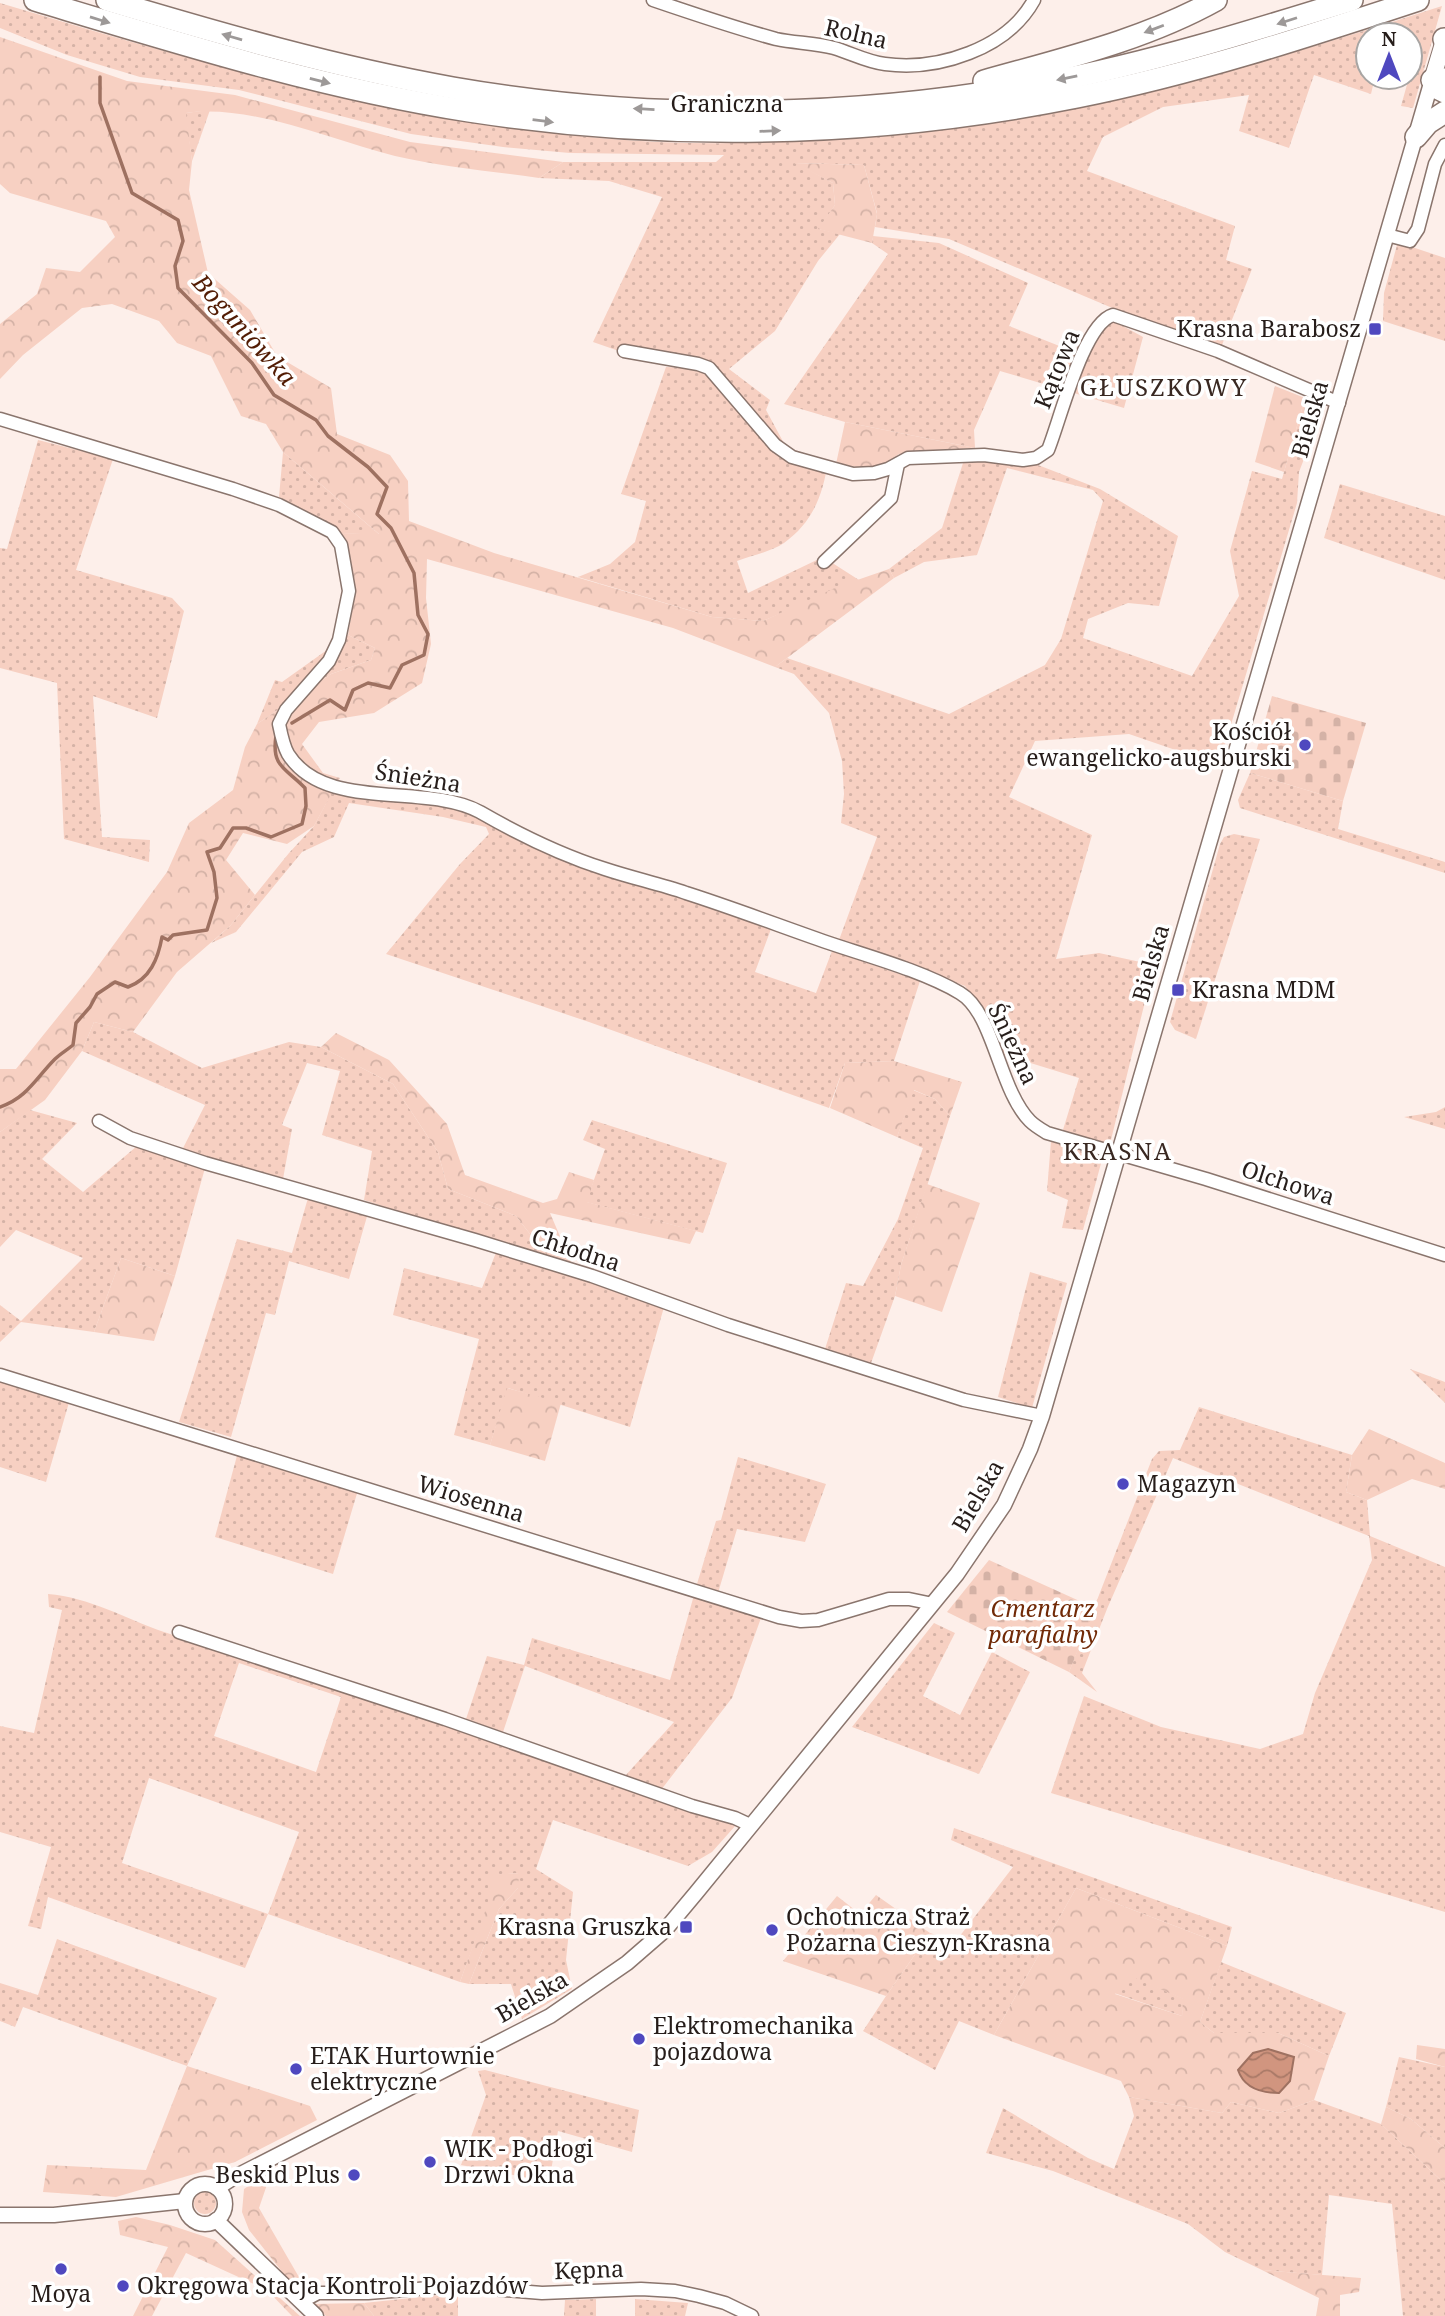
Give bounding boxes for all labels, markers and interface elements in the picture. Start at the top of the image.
street label: Rolna [822,10,891,56]
one-way arrow [90,15,111,25]
one-way arrow [1276,16,1297,26]
north arrow [1354,21,1424,91]
one-way arrow [1143,24,1164,35]
text: N [1382,26,1397,52]
one-way arrow [221,31,243,42]
one-way arrow [1056,73,1078,84]
one-way arrow [309,76,331,87]
street label: Graniczna [671,87,783,119]
one-way arrow [633,103,655,114]
one-way arrow [533,115,555,126]
one-way arrow [760,125,782,137]
water label: Boguniówka [185,265,304,392]
place label: Krasna Barabosz [1177,312,1361,344]
marker: Krasna Barabosz [1367,321,1383,337]
street label: Kątowa [1026,324,1086,413]
district label: GŁUSZKOWY [1080,370,1248,403]
street label: Bielska [1283,377,1335,461]
place label: Kościół ewangelicko-augsburski [1026,715,1292,773]
marker: Kościół ewangelicko-augsburski [1297,737,1313,753]
street label: Śnieżna [373,754,463,800]
street label: Bielska [1124,921,1176,1005]
place label: Krasna MDM [1192,973,1335,1005]
marker: Krasna MDM [1170,982,1186,998]
street label: Śnieżna [981,998,1047,1090]
district label: KRASNA [1063,1134,1173,1167]
street label: Olchowa [1238,1152,1339,1212]
street label: Chłodna [528,1220,625,1278]
street label: Bielska [944,1453,1011,1538]
street label: Wiosenna [414,1467,529,1529]
place label: Magazyn [1137,1467,1237,1499]
marker: Magazyn [1115,1476,1131,1492]
park label: Cmentarz parafialny [987,1592,1098,1650]
place label: Ochotnicza Straż Pożarna Cieszyn-Krasna [786,1900,1051,1958]
place label: Krasna Gruszka [498,1910,672,1942]
marker: Krasna Gruszka [678,1919,694,1935]
marker: Ochotnicza Straż Pożarna Cieszyn-Krasna [764,1922,780,1938]
street label: Bielska [489,1963,574,2030]
place label: Elektromechanika pojazdowa [653,2009,854,2067]
marker: Elektromechanika pojazdowa [631,2031,647,2047]
place label: ETAK Hurtownie elektryczne [310,2039,495,2097]
marker: ETAK Hurtownie elektryczne [288,2061,304,2077]
place label: WIK - Podłogi Drzwi Okna [444,2132,594,2190]
marker: WIK - Podłogi Drzwi Okna [422,2154,438,2170]
place label: Beskid Plus [215,2158,340,2190]
marker: Beskid Plus [346,2167,362,2183]
street label: Kępna [553,2252,624,2286]
marker: Moya [53,2261,69,2277]
place label: Okręgowa Stacja Kontroli Pojazdów [137,2269,528,2301]
place label: Moya [31,2277,91,2309]
marker: Okręgowa Stacja Kontroli Pojazdów [115,2278,131,2294]

